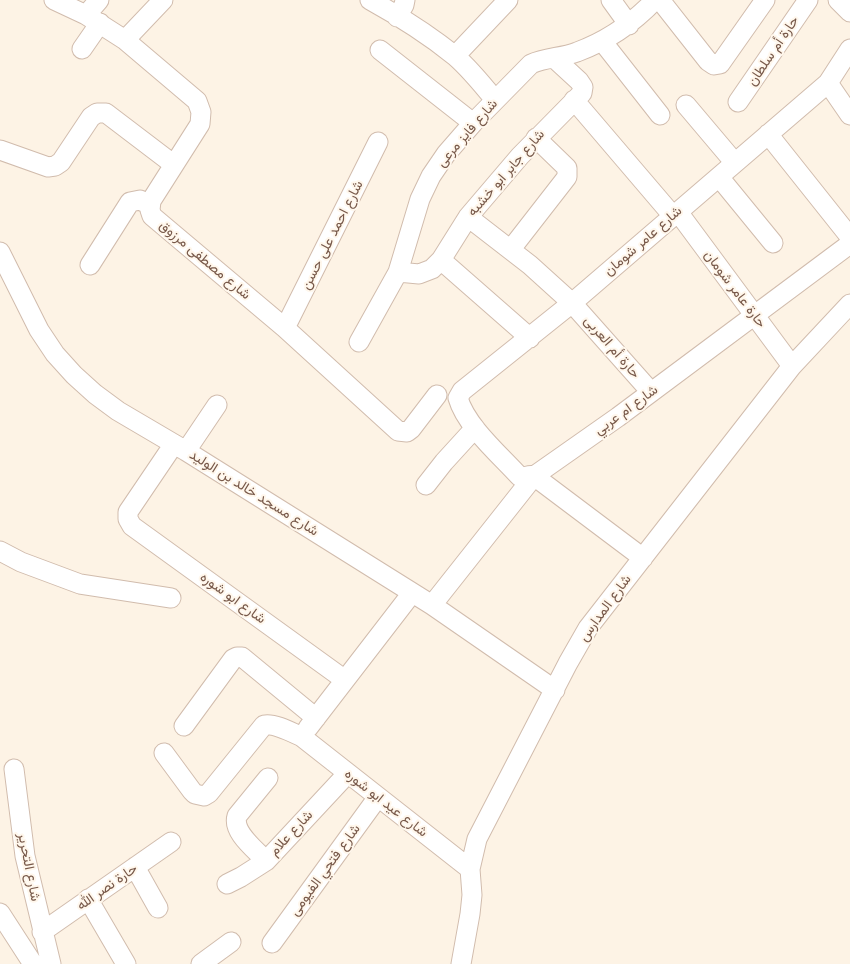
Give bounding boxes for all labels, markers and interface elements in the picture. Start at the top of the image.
street label: حارة أم سلطان [743,13,803,89]
street label: شارع فايز مرعى [433,96,501,170]
street label: شارع جابر ابو خشبه [464,126,548,220]
street label: شارع احمد على حسن [297,178,367,292]
street label: شارع عامر شومان [601,203,685,279]
street label: شارع مصطفى مرزوق [156,217,254,303]
street label: حارة عامر شومان [700,247,770,331]
street label: حارة أم العربى [580,312,644,382]
street label: شارع ام عربي [591,381,661,439]
street label: شارع مسجد خالد بن الوليد [186,446,322,540]
street label: شارع ابو شوره [197,569,269,627]
street label: شارع المدارس [575,571,635,645]
street label: شارع عيد ابو شوره [341,765,431,841]
street label: شارع علام [266,807,316,859]
street label: شارع فتحي الفيومى [286,821,364,919]
street label: شارع التحرير [14,831,44,903]
street label: حارة نصر الله [73,860,141,914]

